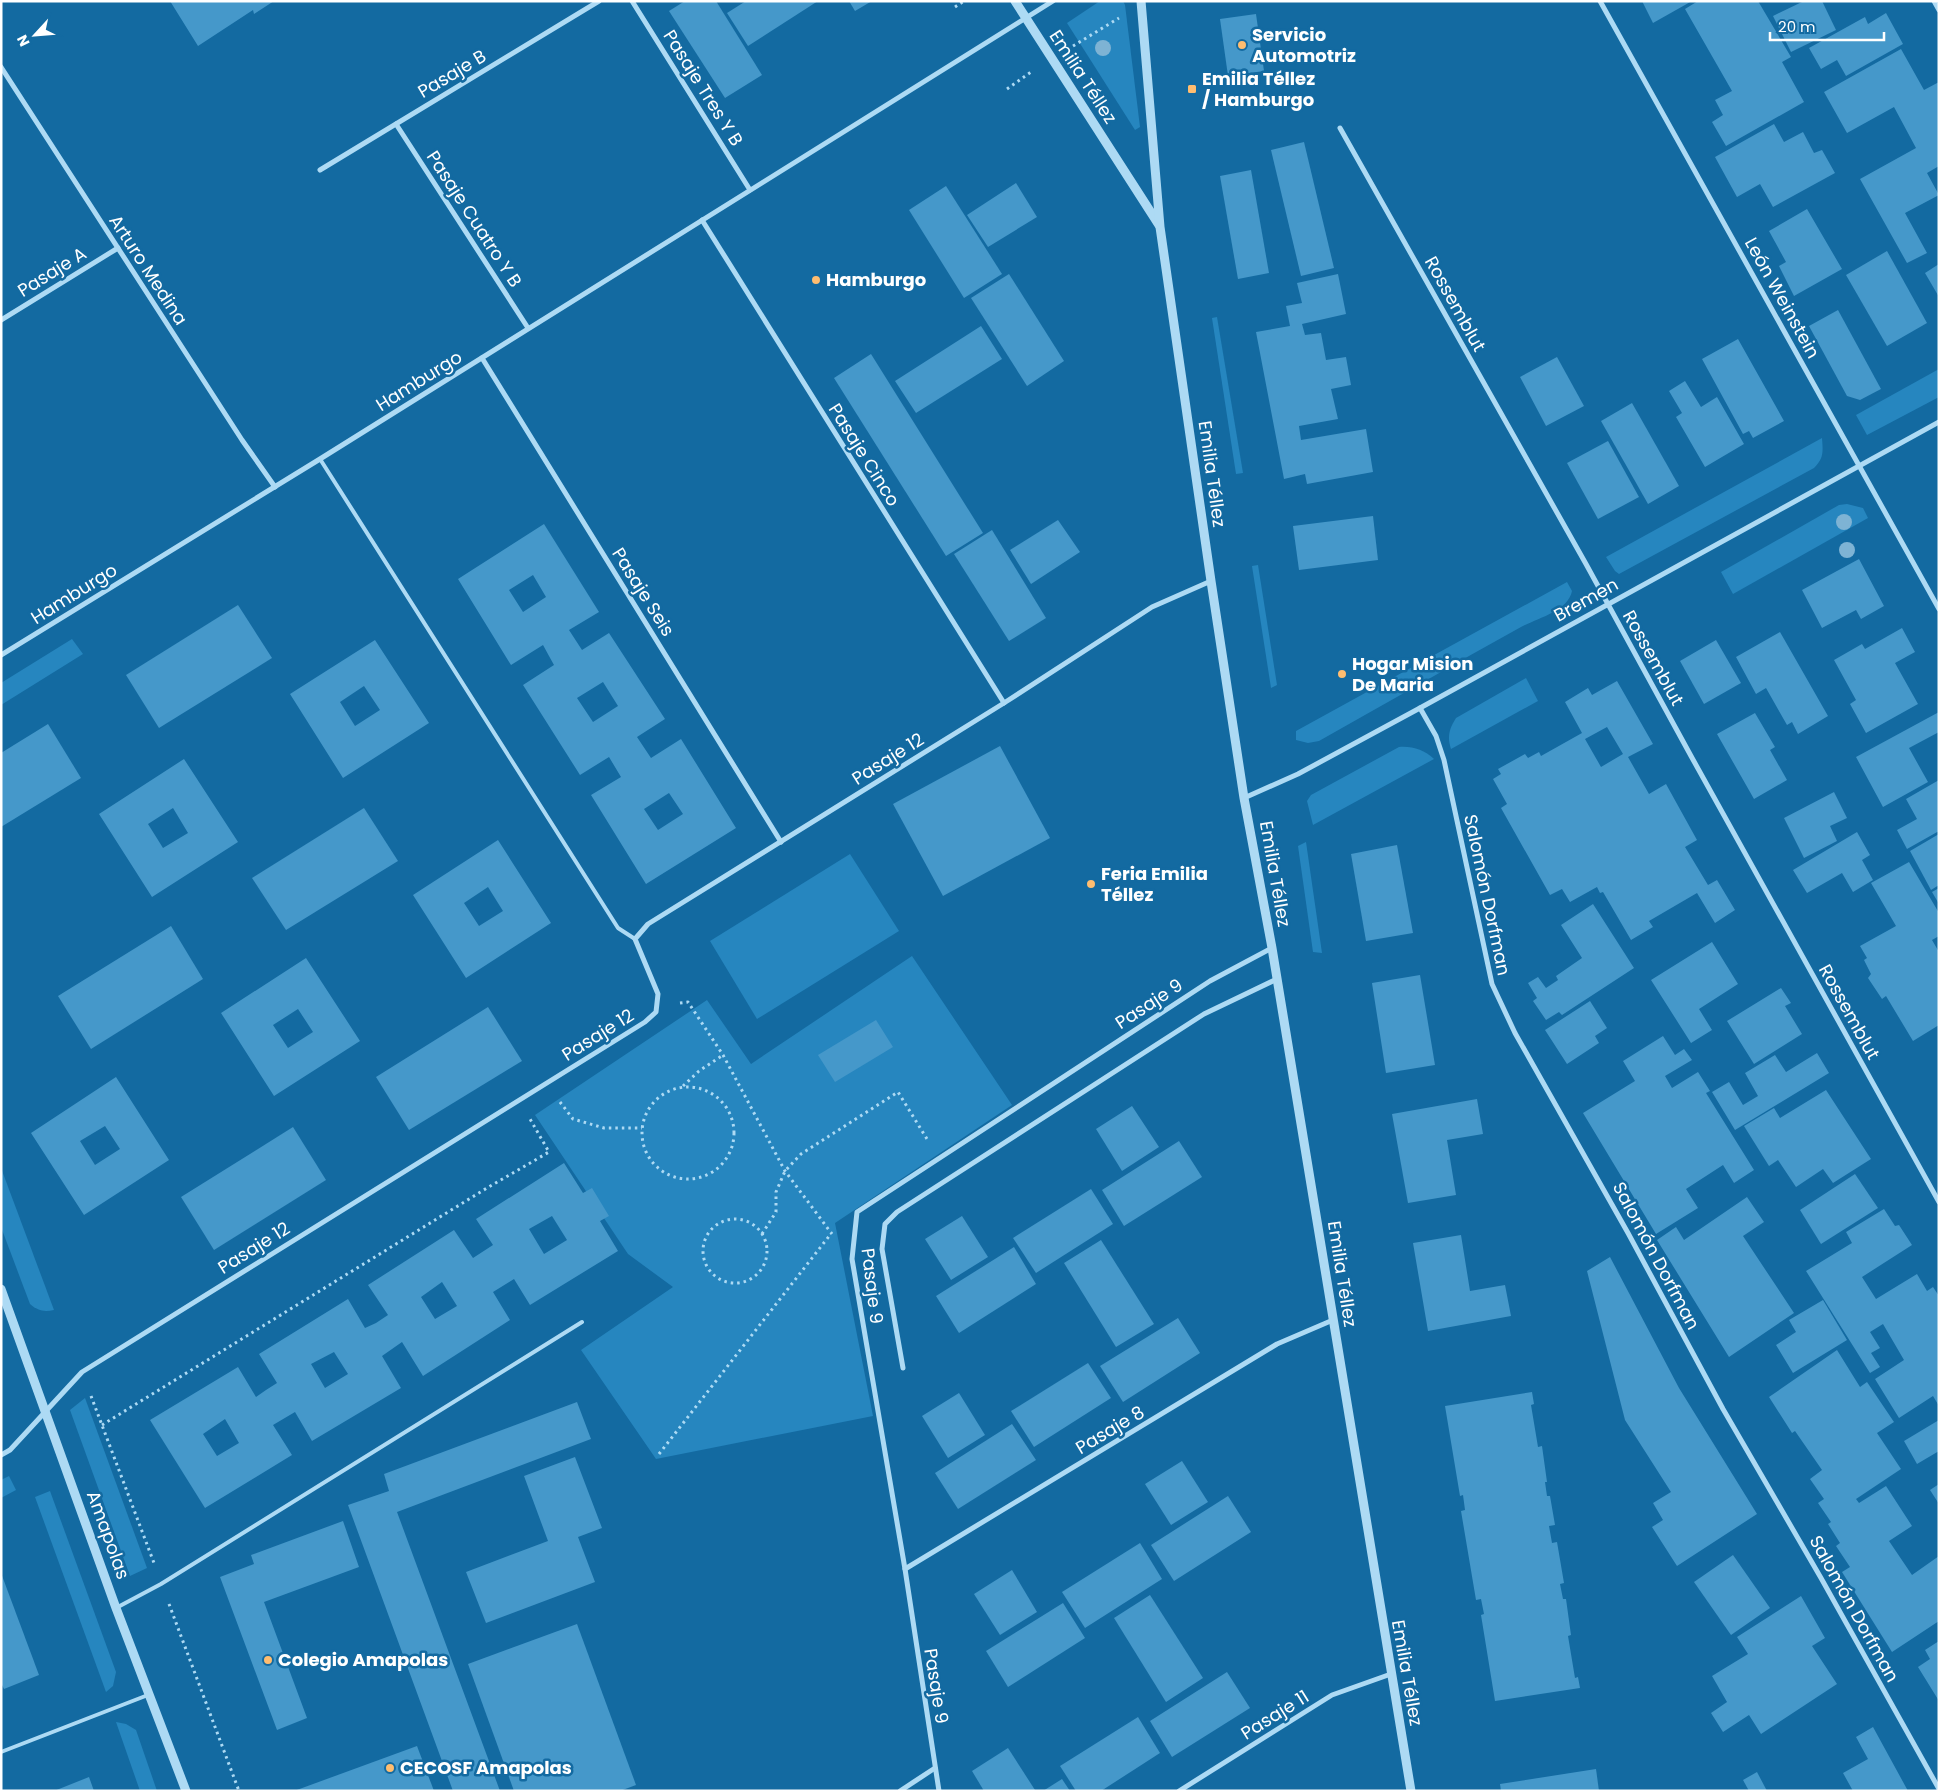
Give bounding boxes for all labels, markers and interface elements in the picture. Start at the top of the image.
north arrow [10,10,60,60]
scale bar [1770,10,1884,42]
text: 20 m [1778,16,1816,37]
place label: Servicio Automotriz [1252,22,1356,68]
street label: Pasaje Tres Y B [658,25,749,151]
street label: Emilia Téllez [1044,25,1123,128]
text: N [12,32,35,50]
marker: Servicio Automotriz [1236,39,1248,51]
street label: Pasaje B [413,43,491,104]
place label: Emilia Téllez / Hamburgo [1202,66,1315,112]
marker: Emilia Téllez / Hamburgo [1186,83,1198,95]
street label: Pasaje Cuatro Y B [421,146,528,292]
street label: Arturo Medina [103,210,193,330]
street label: León Weinstein [1739,233,1826,363]
street label: Pasaje A [13,241,91,303]
street label: Rossemblut [1419,252,1492,356]
place label: Hamburgo [826,267,926,292]
marker: Hamburgo [810,274,822,286]
street label: Hamburgo [371,344,467,417]
street label: Pasaje Cinco [823,399,906,511]
street label: Emilia Téllez [1193,419,1232,529]
street label: Pasaje Seis [606,543,681,641]
street label: Hamburgo [26,557,122,630]
street label: Bremen [1549,572,1622,627]
street label: Rossemblut [1617,606,1690,710]
place label: Hogar Mision De Maria [1352,651,1473,697]
marker: Hogar Mision De Maria [1336,668,1348,680]
street label: Pasaje 12 [847,727,929,791]
street label: Salomón Dorfman [1458,812,1517,978]
street label: Emilia Téllez [1254,819,1297,929]
place label: Feria Emilia Téllez [1101,861,1208,907]
marker: Feria Emilia Téllez [1085,878,1097,890]
street label: Rossemblut [1813,960,1886,1064]
street label: Pasaje 9 [1110,972,1187,1035]
street label: Pasaje 12 [557,1003,639,1067]
street label: Salomón Dorfman [1607,1177,1706,1334]
street label: Pasaje 12 [213,1216,295,1280]
street label: Emilia Téllez [1322,1219,1363,1329]
street label: Pasaje 9 [855,1247,890,1325]
street label: Pasaje 8 [1071,1399,1149,1460]
street label: Amapolas [81,1487,136,1583]
street label: Salomón Dorfman [1804,1531,1905,1687]
street label: Emilia Téllez [1386,1618,1429,1728]
street label: Pasaje 9 [918,1646,955,1725]
place label: Colegio Amapolas [278,1647,448,1672]
marker: Colegio Amapolas [262,1654,274,1666]
street label: Pasaje 11 [1236,1684,1314,1745]
place label: CECOSF Amapolas [400,1755,572,1780]
marker: CECOSF Amapolas [384,1762,396,1774]

